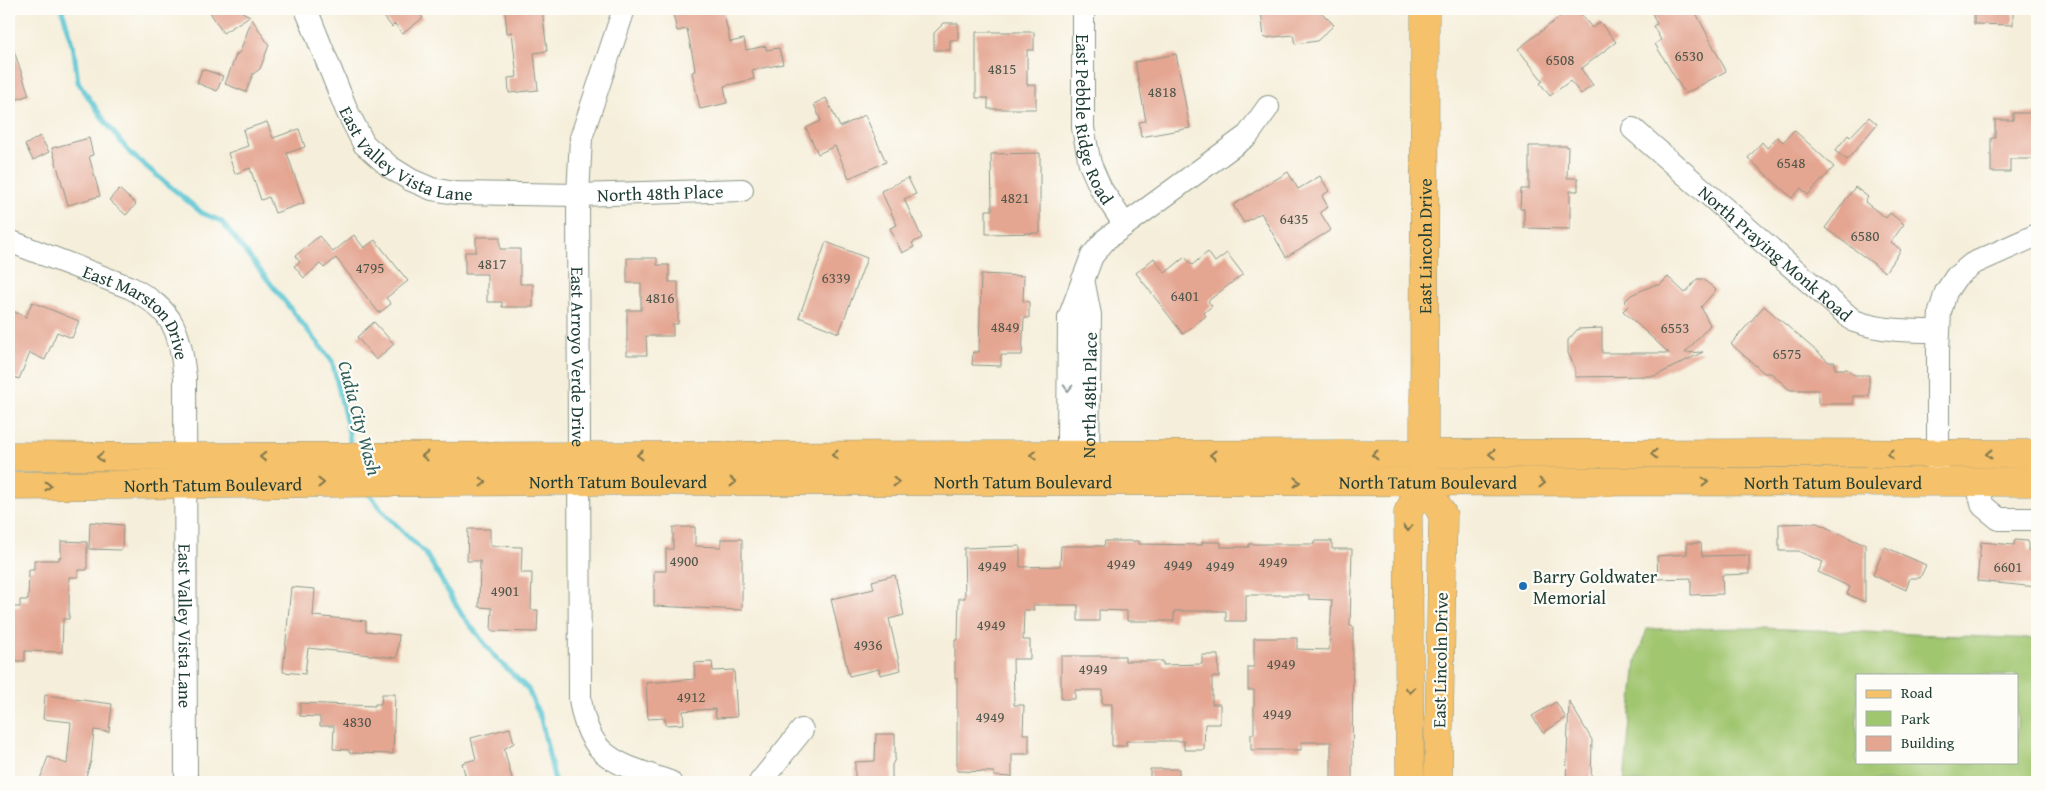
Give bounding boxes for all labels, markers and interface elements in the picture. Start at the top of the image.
street label: East Pebble Ridge Road [1069,34,1121,210]
house number: 6530 [1675,45,1703,66]
house number: 6508 [1546,49,1574,70]
house number: 4815 [988,58,1016,79]
house number: 4818 [1148,81,1176,102]
street label: East Valley Vista Lane [333,101,473,207]
house number: 6548 [1777,152,1805,173]
street label: North 48th Place [597,177,724,208]
street label: East Lincoln Drive [1411,178,1438,314]
street label: North Praying Monk Road [1693,178,1859,328]
house number: 4821 [1001,187,1029,208]
house number: 6435 [1280,208,1308,229]
house number: 6580 [1851,225,1879,246]
house number: 4817 [478,253,506,274]
street label: East Marston Drive [79,257,196,362]
house number: 4795 [356,257,384,278]
street label: East Arroyo Verde Drive [565,267,593,447]
house number: 6339 [822,267,850,288]
house number: 6401 [1171,285,1199,306]
house number: 4816 [646,287,674,308]
house number: 4849 [991,316,1019,337]
house number: 6553 [1661,317,1689,338]
street label: North 48th Place [1074,332,1103,459]
house number: 6575 [1773,343,1801,364]
water label: Cudia City Wash [331,357,389,479]
one-way arrow [1063,384,1074,392]
one-way arrow [1487,449,1495,459]
one-way arrow [1650,449,1658,459]
one-way arrow [1885,449,1893,459]
one-way arrow [1984,449,1992,459]
one-way arrow [636,450,644,460]
one-way arrow [831,450,839,460]
one-way arrow [1029,450,1036,460]
one-way arrow [1209,450,1216,460]
one-way arrow [1371,450,1379,460]
one-way arrow [421,451,429,461]
one-way arrow [96,452,104,462]
one-way arrow [259,452,266,462]
street label: North Tatum Boulevard [529,467,707,495]
street label: North Tatum Boulevard [934,468,1112,495]
street label: North Tatum Boulevard [1339,468,1517,495]
street label: North Tatum Boulevard [1744,468,1922,495]
street label: North Tatum Boulevard [124,470,303,498]
one-way arrow [480,477,487,487]
one-way arrow [730,477,737,487]
one-way arrow [892,477,900,487]
one-way arrow [1294,477,1302,487]
one-way arrow [1702,477,1709,487]
one-way arrow [317,478,325,488]
one-way arrow [1539,478,1547,488]
one-way arrow [44,481,52,491]
one-way arrow [1403,524,1413,532]
street label: East Valley Vista Lane [172,544,199,708]
house number: 4900 [670,550,698,571]
house number: 4949 [1259,551,1287,572]
house number: 4949 [1107,553,1135,574]
house number: 4949 [1164,554,1192,575]
house number: 4949 [978,555,1006,576]
house number: 4949 [1206,555,1234,576]
house number: 6601 [1994,556,2022,577]
place label: Barry Goldwater Memorial [1533,563,1658,611]
house number: 4901 [491,580,519,601]
marker: Barry Goldwater Memorial [1517,580,1529,592]
street label: East Lincoln Drive [1425,592,1455,728]
house number: 4949 [977,614,1005,635]
house number: 4936 [854,634,882,655]
house number: 4949 [1267,653,1295,674]
house number: 4949 [1079,658,1107,679]
legend [1856,674,2018,764]
text: Road [1901,682,1932,703]
house number: 4912 [677,686,705,707]
one-way arrow [1405,686,1415,694]
house number: 4949 [1263,703,1291,724]
house number: 4949 [976,706,1004,727]
text: Park [1901,708,1930,729]
house number: 4830 [343,711,371,732]
text: Building [1901,732,1955,753]

